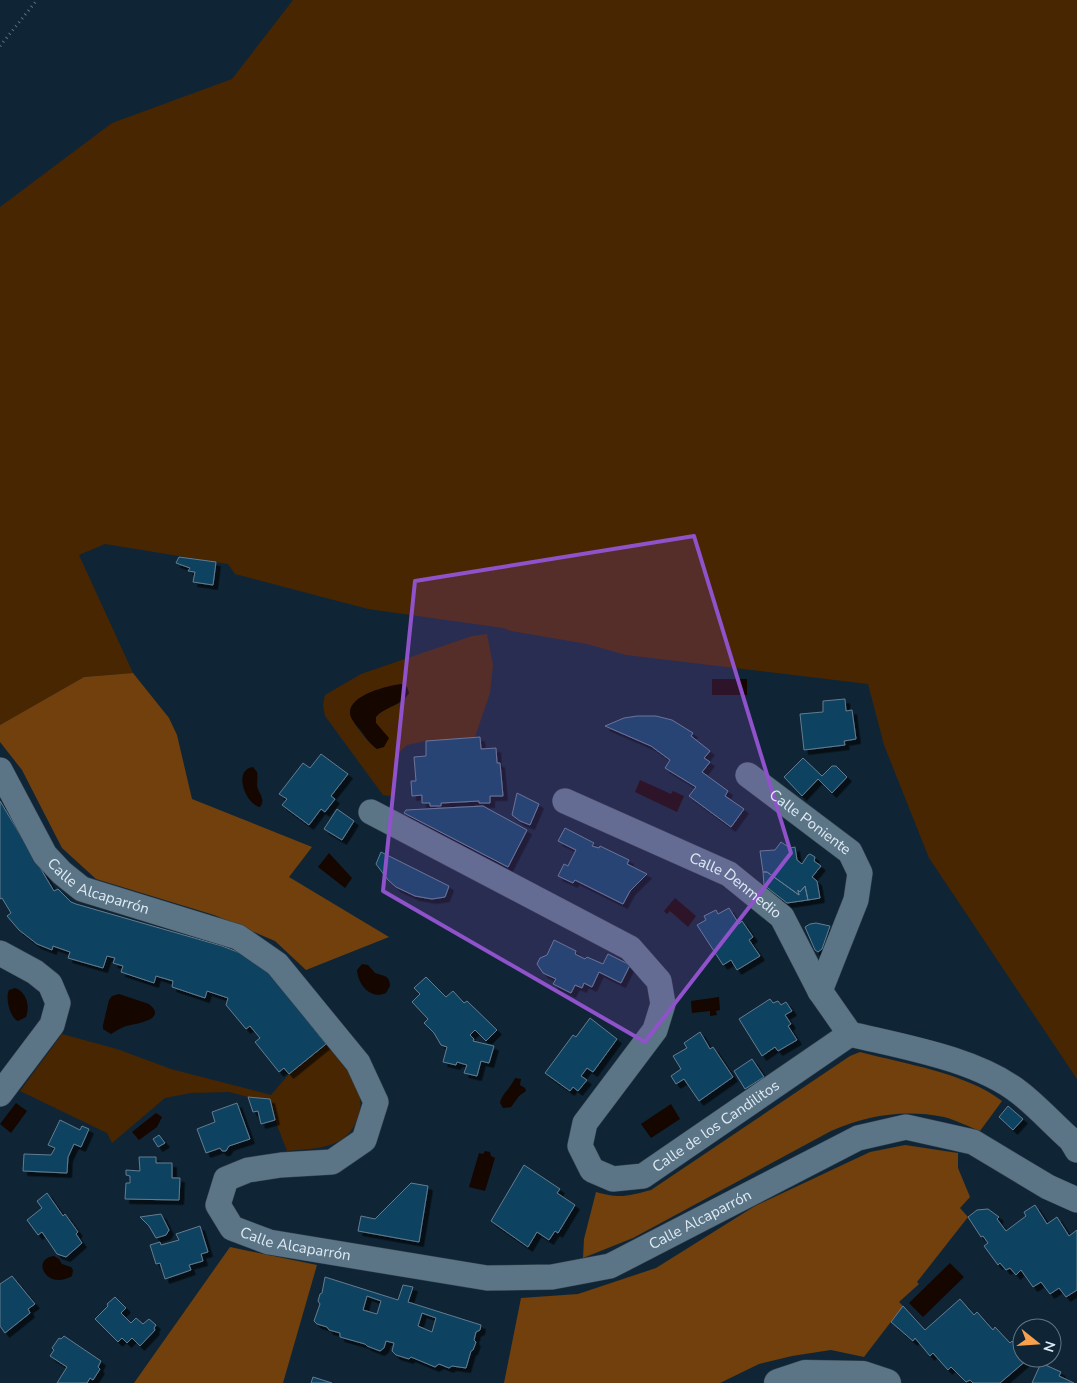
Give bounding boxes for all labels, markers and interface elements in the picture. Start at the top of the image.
street label: Calle Poniente [765,785,855,859]
street label: Calle Denmedio [686,848,786,923]
street label: Calle Alcaparrón [43,854,152,919]
street label: Calle de los Candilitos [648,1075,783,1177]
street label: Calle Alcaparrón [645,1185,755,1254]
street label: Calle Alcaparrón [237,1222,352,1265]
north arrow [1012,1318,1062,1368]
text: N [1038,1339,1060,1354]

